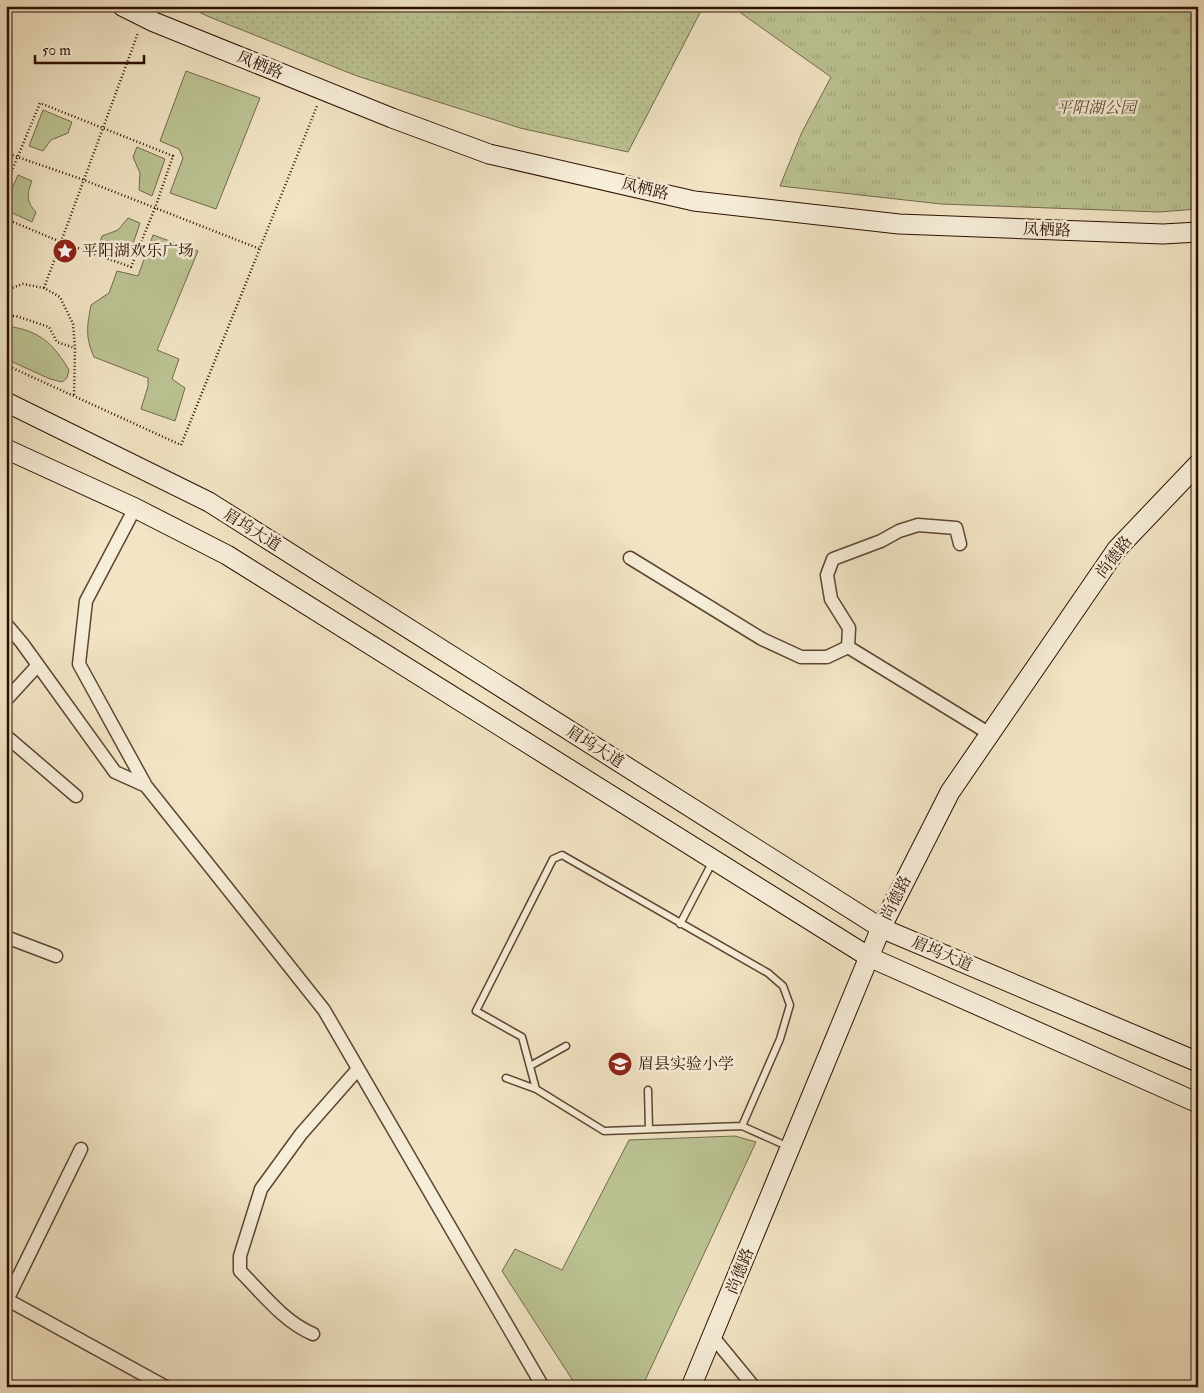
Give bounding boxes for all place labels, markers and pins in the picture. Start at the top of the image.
place icon: 平阳湖欢乐广场 [52,238,78,264]
place label: 平阳湖欢乐广场 [82,241,194,261]
school or university icon: 眉县实验小学 [607,1051,633,1077]
place label: 眉县实验小学 [638,1054,734,1074]

